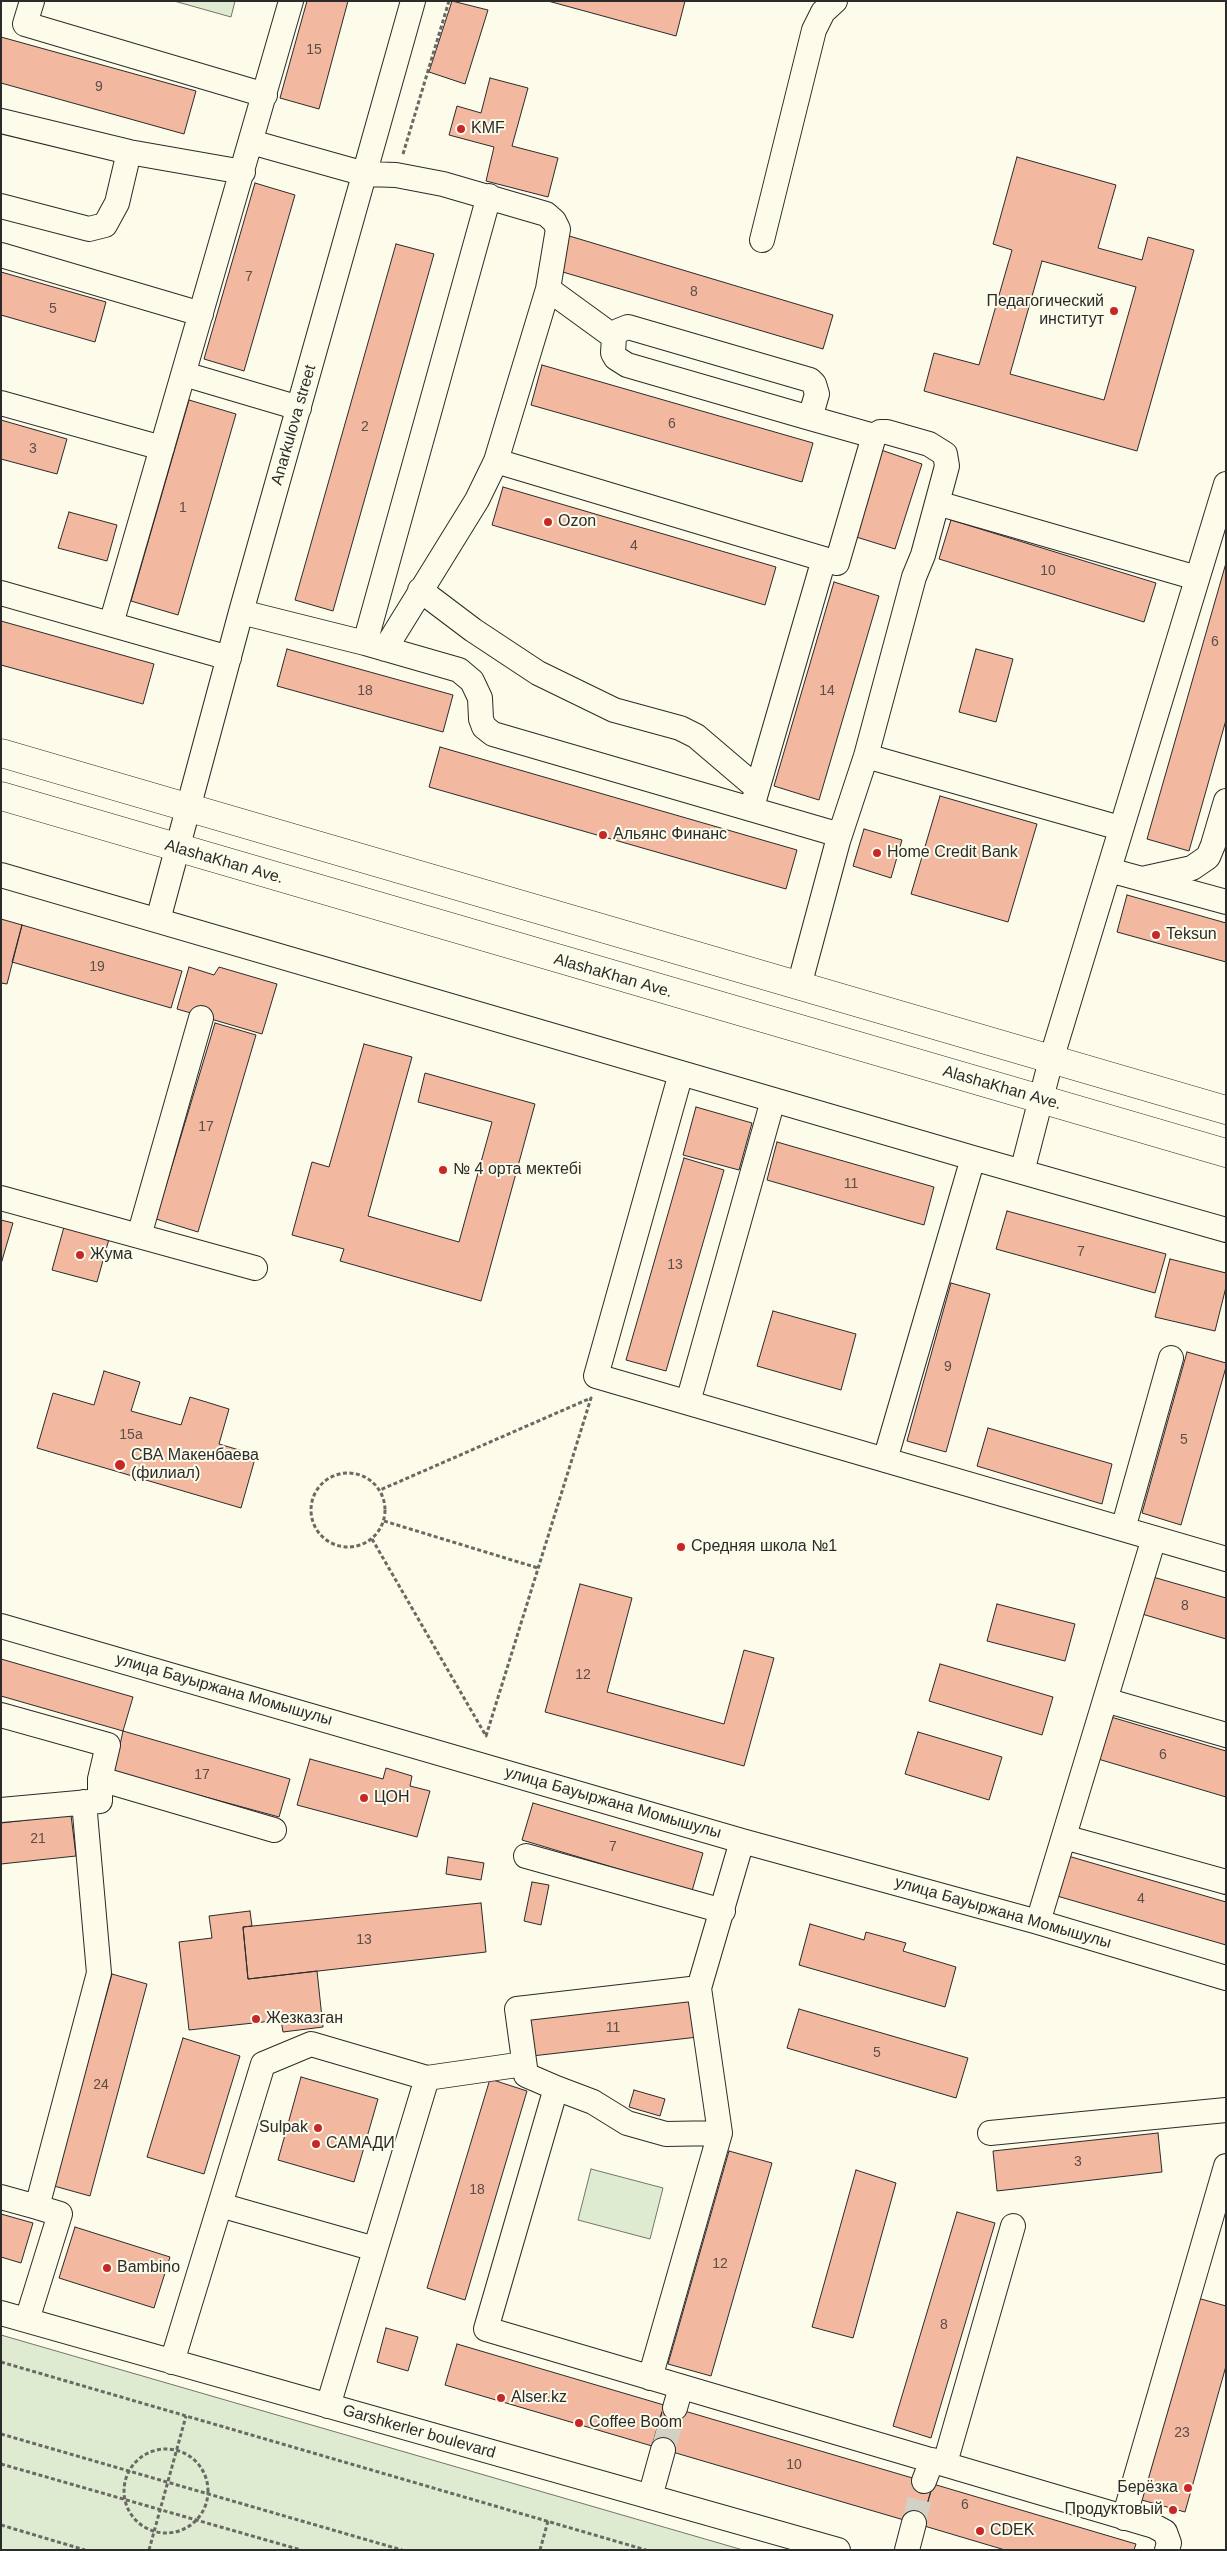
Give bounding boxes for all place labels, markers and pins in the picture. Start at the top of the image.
place label: KMF [471,119,505,139]
marker: KMF [455,123,467,135]
place label: Педагогический институт [986,292,1104,330]
marker: Педагогический институт [1108,305,1120,317]
place label: Ozon [558,512,596,532]
marker: Ozon [542,516,554,528]
place label: Альянс Финанс [613,825,727,845]
marker: Альянс Финанс [597,829,609,841]
place label: Home Credit Bank [887,843,1018,863]
marker: Home Credit Bank [871,847,883,859]
place label: Teksun [1166,925,1217,945]
marker: Teksun [1150,929,1162,941]
place label: № 4 орта мектебі [453,1160,582,1180]
marker: № 4 орта мектебі [437,1164,449,1176]
place label: Жума [90,1245,132,1265]
marker: Жума [74,1249,86,1261]
place label: СВА Макенбаева (филиал) [131,1446,259,1484]
marker: СВА Макенбаева (филиал) [113,1458,127,1472]
place label: Средняя школа №1 [691,1537,837,1557]
marker: Средняя школа №1 [675,1541,687,1553]
place label: ЦОН [374,1788,409,1808]
marker: ЦОН [358,1792,370,1804]
place label: Жезказган [266,2009,343,2029]
marker: Жезказган [250,2013,262,2025]
place label: Sulpak [259,2118,308,2138]
marker: Sulpak [312,2122,324,2134]
place label: САМАДИ [326,2134,395,2154]
marker: САМАДИ [310,2138,322,2150]
place label: Bambino [117,2258,180,2278]
marker: Bambino [101,2262,113,2274]
place label: Alser.kz [511,2388,567,2408]
marker: Alser.kz [495,2392,507,2404]
place label: Coffee Boom [589,2413,682,2433]
marker: Coffee Boom [573,2417,585,2429]
place label: Берёзка [1117,2478,1178,2498]
marker: Берёзка [1182,2482,1194,2494]
place label: Продуктовый [1065,2500,1163,2520]
marker: Продуктовый [1167,2504,1179,2516]
place label: CDEK [990,2521,1034,2541]
marker: CDEK [974,2525,986,2537]

